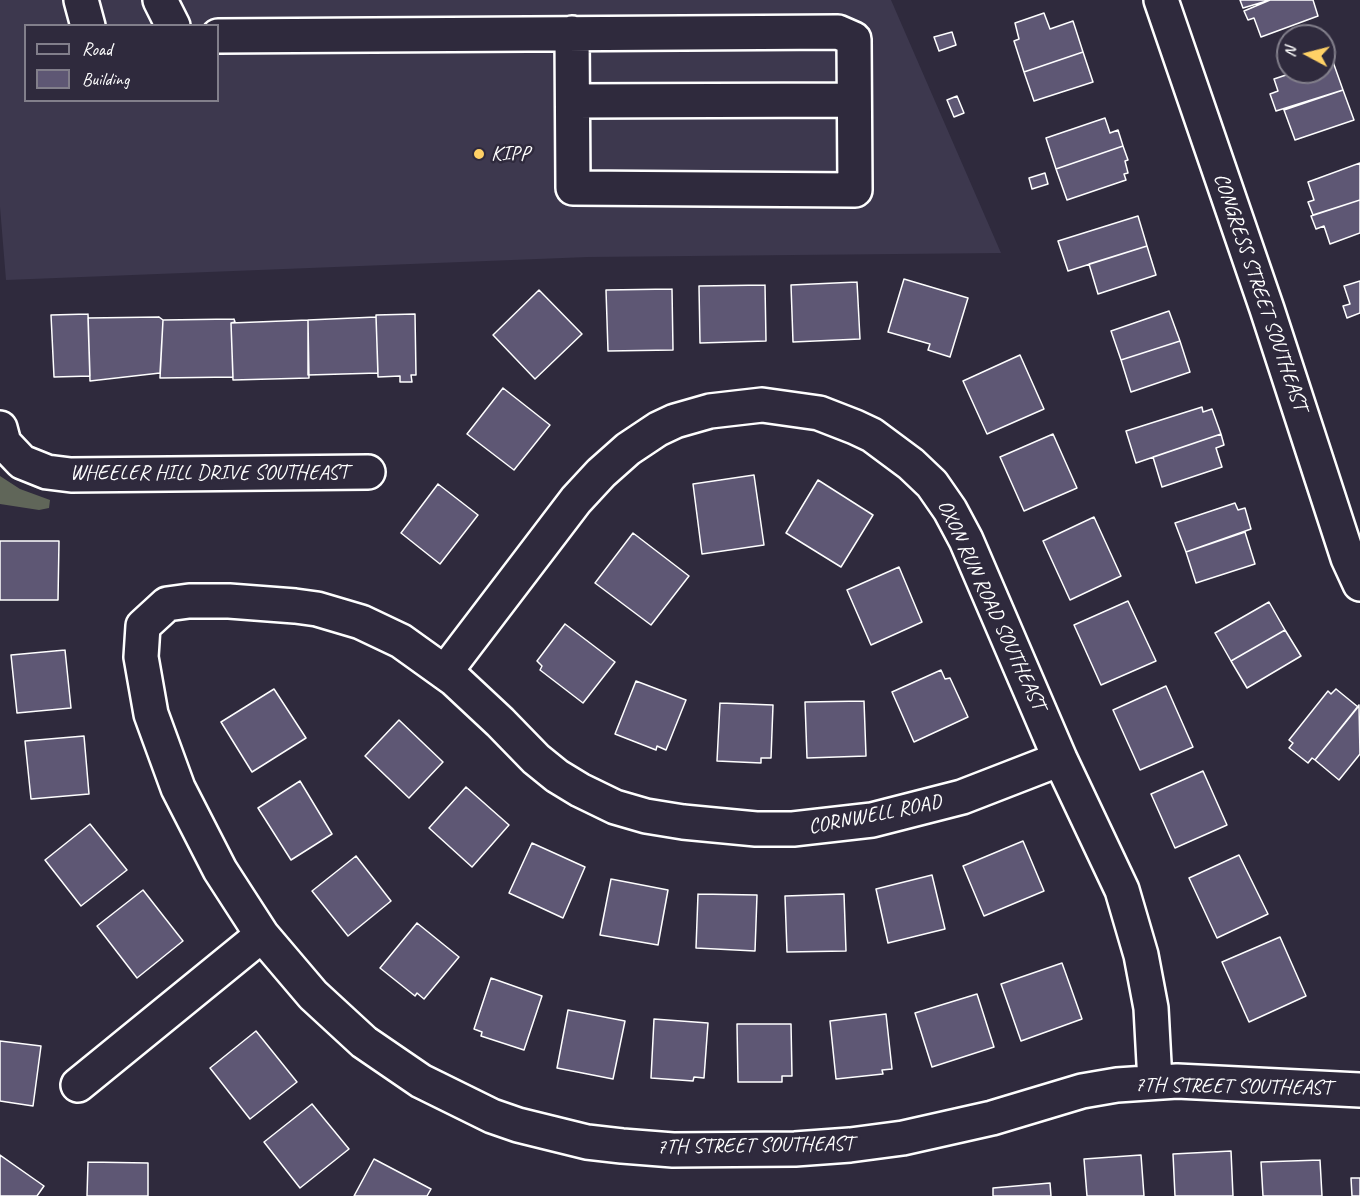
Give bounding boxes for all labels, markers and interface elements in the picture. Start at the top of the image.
legend [24,24,219,102]
north arrow [1276,24,1336,84]
text: Road [82,38,112,60]
text: N [1280,46,1301,58]
text: Building [82,68,129,90]
place label: KIPP [491,141,530,167]
marker: KIPP [472,147,486,161]
street label: CONGRESS STREET SOUTHEAST [1207,170,1313,414]
street label: WHEELER HILL DRIVE SOUTHEAST [70,460,348,486]
street label: OXON RUN ROAD SOUTHEAST [931,496,1051,714]
street label: CORNWELL ROAD [806,790,944,840]
street label: 7TH STREET SOUTHEAST [1134,1073,1332,1101]
street label: 7TH STREET SOUTHEAST [656,1132,854,1160]

